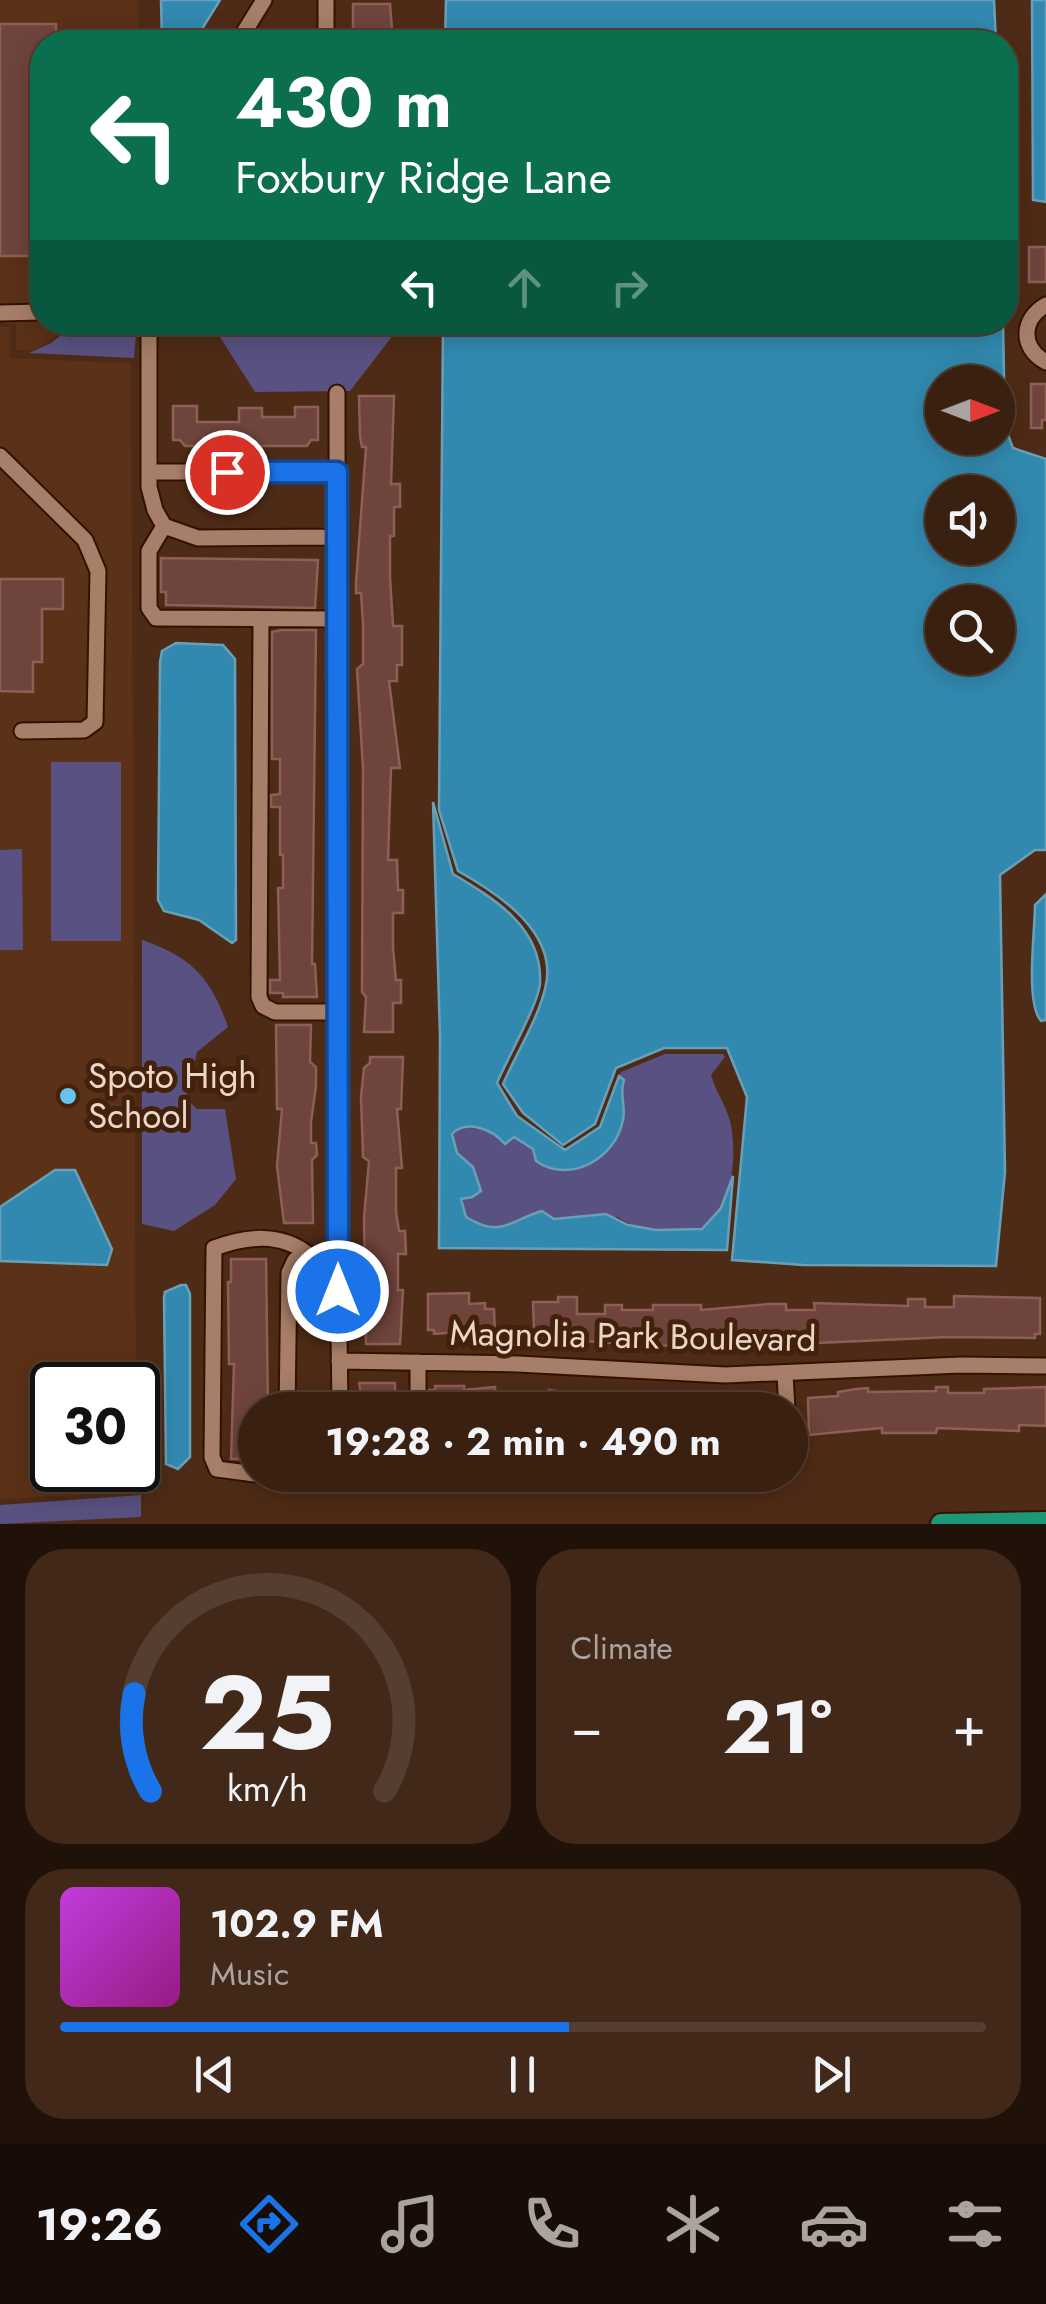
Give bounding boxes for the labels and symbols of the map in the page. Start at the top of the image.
north arrow [925,365,1015,455]
pin [185,430,270,515]
place label: Spoto High School [88,1051,257,1141]
marker: Spoto High School [57,1085,79,1107]
position arrow [286,1239,390,1343]
street label: Magnolia Park Boulevard [449,1308,817,1364]
speed limit sign: 30 [30,1362,160,1492]

